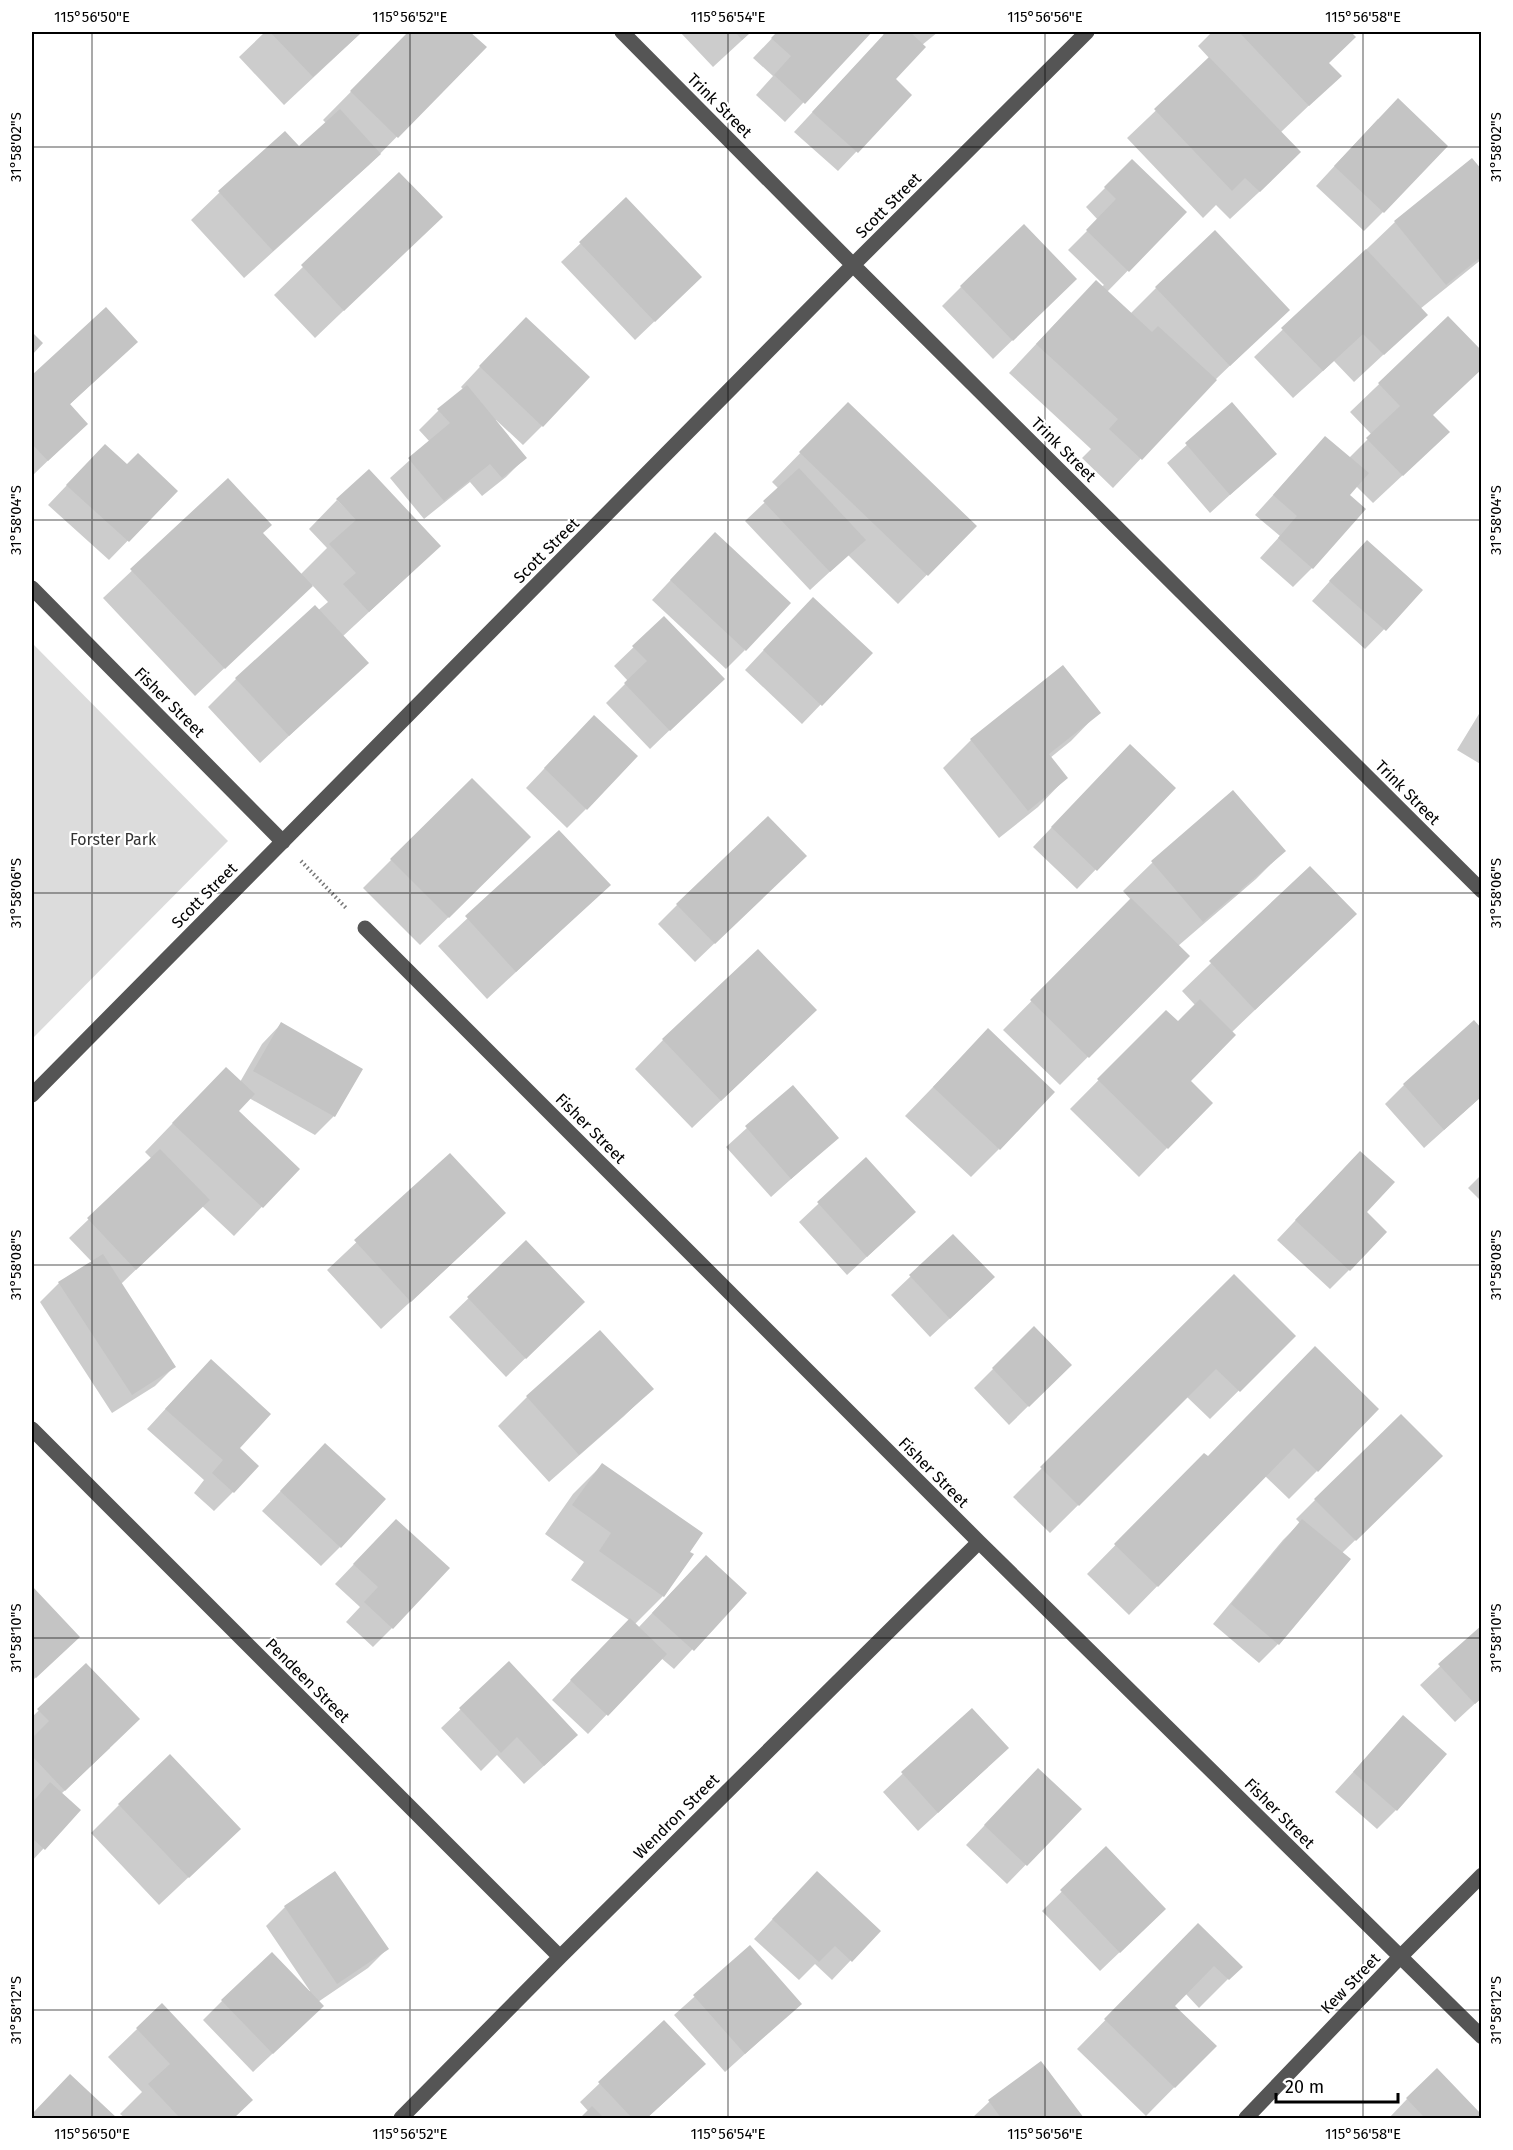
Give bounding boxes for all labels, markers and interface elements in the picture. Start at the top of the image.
text: 115°56'50"E [54,8,130,26]
text: 115°56'52"E [372,8,448,26]
text: 115°56'54"E [690,8,766,26]
text: 115°56'56"E [1007,8,1083,26]
text: 115°56'58"E [1325,8,1401,26]
street label: Trink Street [683,69,756,142]
text: 31°58'02"S [7,112,25,182]
text: 31°58'02"S [1487,112,1505,182]
street label: Scott Street [852,169,925,242]
street label: Trink Street [1027,413,1100,486]
text: 31°58'04"S [7,485,25,555]
text: 31°58'04"S [1487,485,1505,555]
street label: Scott Street [510,514,583,587]
street label: Fisher Street [131,663,209,741]
street label: Trink Street [1371,756,1444,829]
park label: Forster Park [70,830,157,849]
text: 31°58'06"S [7,858,25,928]
text: 31°58'06"S [1487,858,1505,928]
street label: Scott Street [168,859,241,932]
street label: Fisher Street [552,1089,630,1167]
text: 31°58'08"S [7,1230,25,1300]
text: 31°58'08"S [1487,1230,1505,1300]
street label: Fisher Street [895,1433,973,1511]
text: 31°58'10"S [7,1603,25,1673]
text: 31°58'10"S [1487,1603,1505,1673]
street label: Pendeen Street [262,1634,354,1726]
street label: Wendron Street [630,1770,723,1863]
street label: Fisher Street [1241,1774,1319,1852]
street label: Kew Street [1317,1949,1384,2018]
text: 31°58'12"S [7,1976,25,2044]
text: 31°58'12"S [1487,1976,1505,2044]
scale bar [1276,2066,1398,2104]
text: 20 m [1285,2076,1324,2098]
text: 115°56'50"E [54,2125,130,2143]
text: 115°56'52"E [372,2125,448,2143]
text: 115°56'54"E [690,2125,766,2143]
text: 115°56'56"E [1007,2125,1083,2143]
text: 115°56'58"E [1325,2125,1401,2143]

